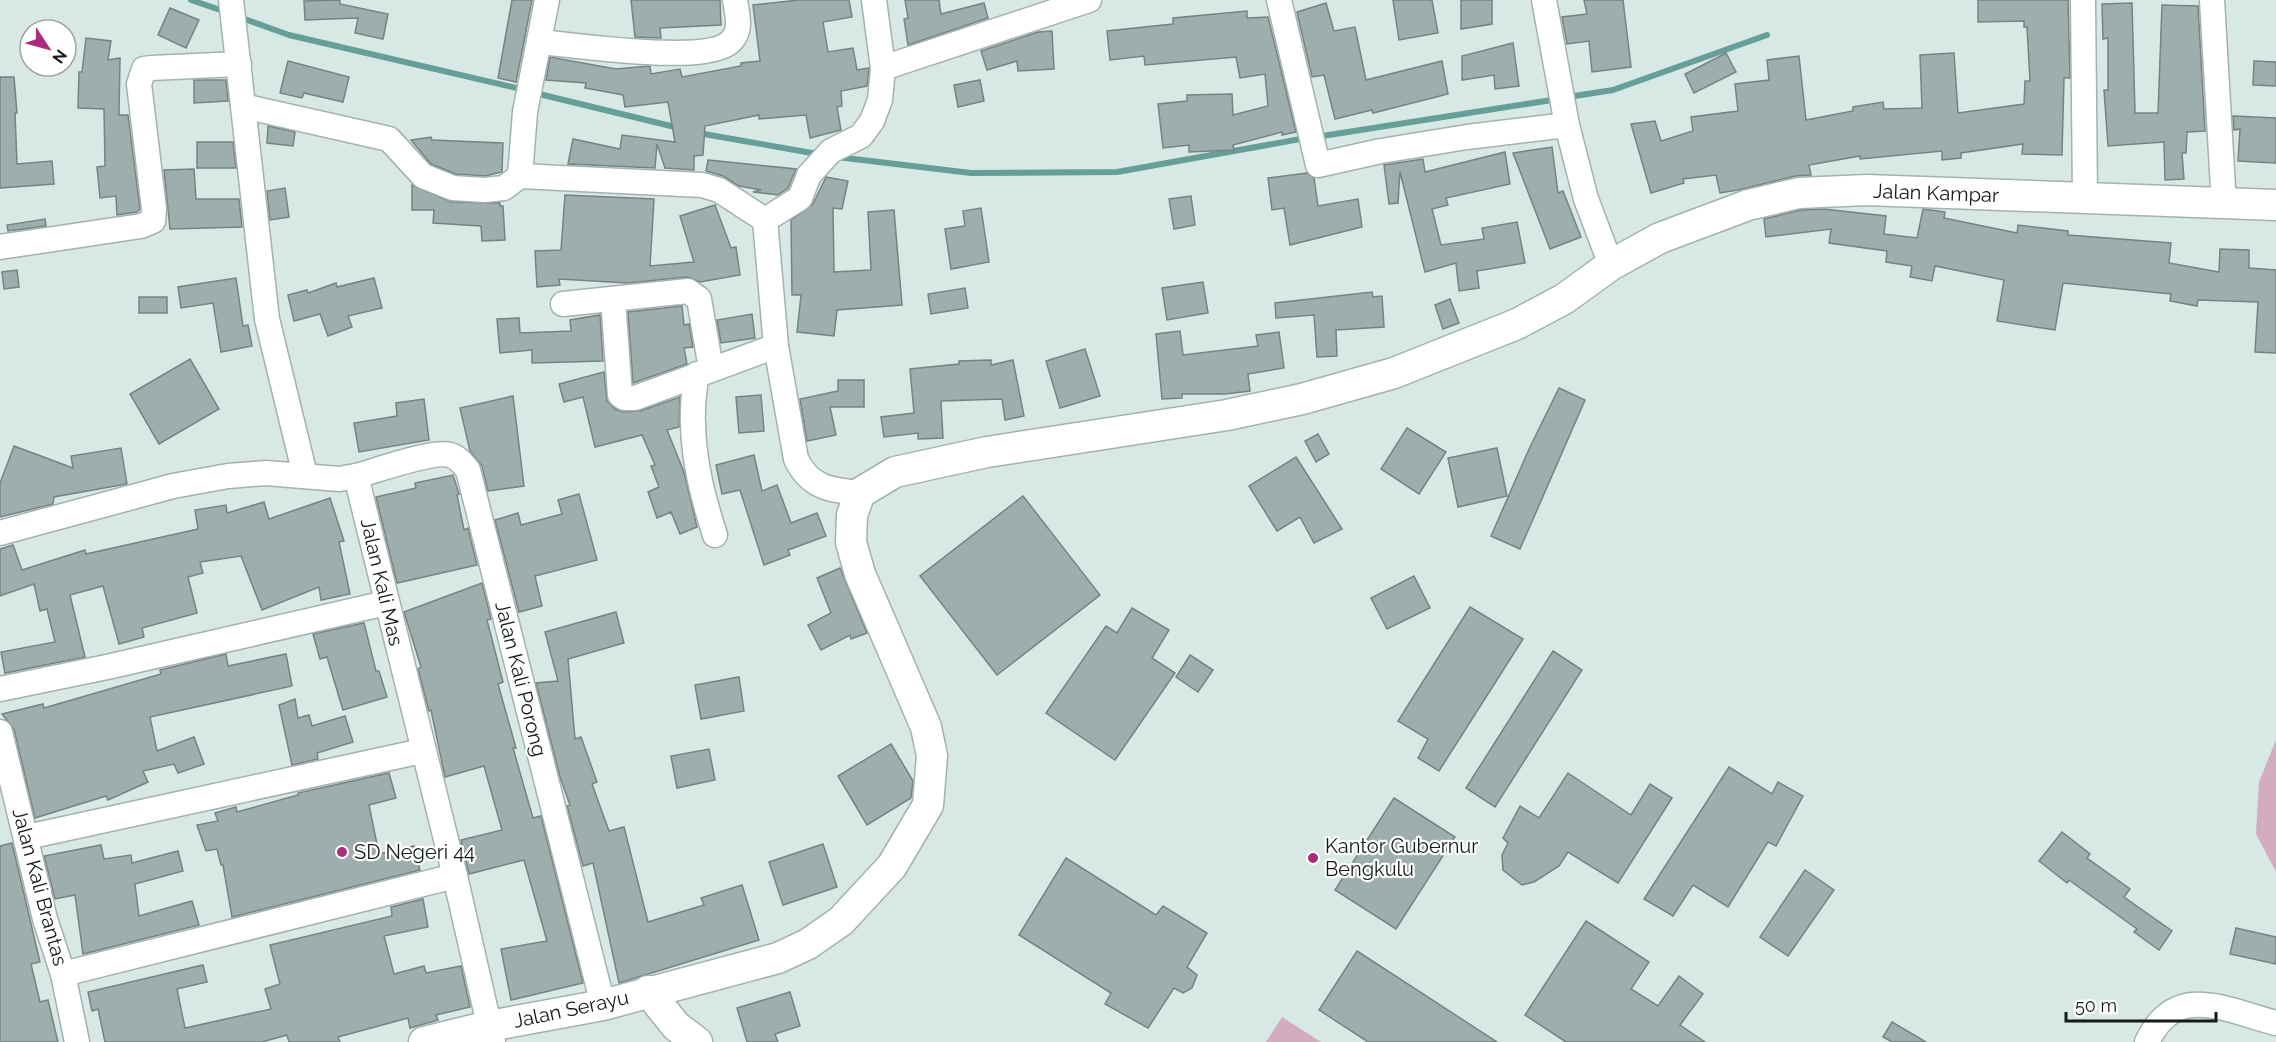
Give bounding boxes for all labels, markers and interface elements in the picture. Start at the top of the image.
north arrow [18,18,78,78]
text: N [48,46,71,67]
street label: Jalan Kampar [1873,179,1999,207]
street label: Jalan Kali Mas [356,516,408,648]
street label: Jalan Kali Porong [490,599,552,759]
street label: Jalan Kali Brantas [7,806,73,968]
place label: Kantor Gubernur Bengkulu [1325,834,1478,881]
place label: SD Negeri 44 [354,840,475,864]
marker: SD Negeri 44 [335,845,349,859]
marker: Kantor Gubernur Bengkulu [1306,851,1320,865]
street label: Jalan Serayu [511,985,631,1033]
scale bar [2066,985,2216,1023]
text: 50 m [2075,995,2117,1016]

